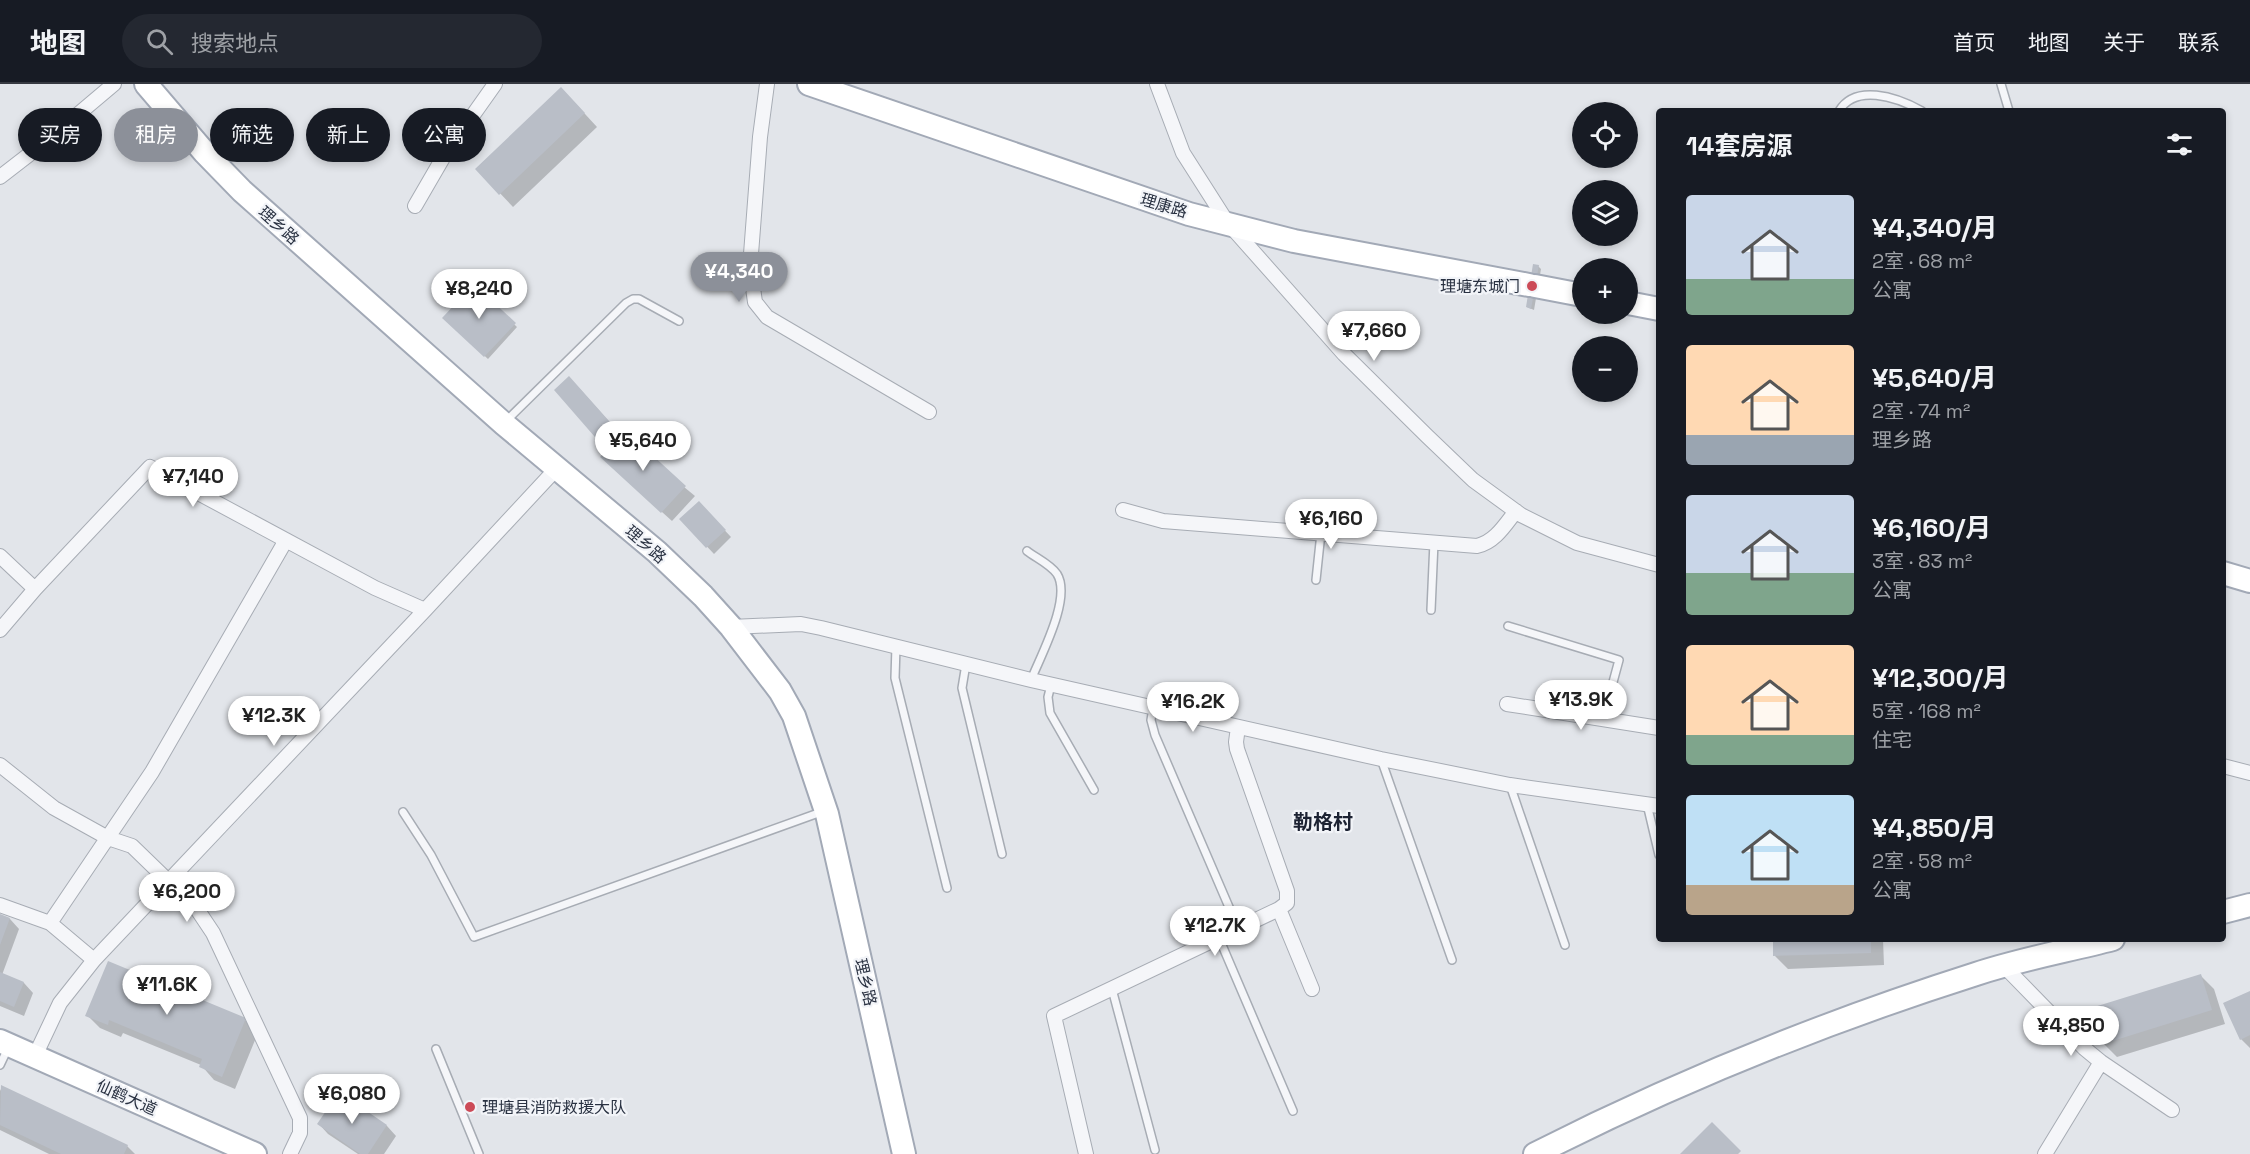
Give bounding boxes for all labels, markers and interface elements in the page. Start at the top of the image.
search box [122,14,542,68]
text: 地图 [30,25,86,61]
icon: search [143,25,176,58]
text: 搜索地点 [191,29,279,57]
text: 首页 [1953,29,1995,56]
text: 地图 [2028,29,2070,56]
text: 关于 [2103,29,2145,56]
text: 联系 [2178,29,2220,56]
map controls [1572,102,1638,402]
button: locate [1572,102,1638,168]
chip: 买房 [18,108,102,162]
chip: 租房 [114,108,198,162]
chip: 筛选 [210,108,294,162]
chip: 新上 [306,108,390,162]
chip: 公寓 [402,108,486,162]
icon: filters [2163,128,2196,161]
text: 14套房源 [1686,129,1792,163]
button: layers [1572,180,1638,246]
street label: 理康路 [1138,188,1190,223]
street label: 理乡路 [254,202,304,249]
text: ¥4,340/月 [1872,211,1998,245]
icon: home [1734,219,1806,291]
text: 2室 · 68 m² [1872,248,1972,274]
pin: ¥4,340 [690,252,788,303]
text: ¥4,340 [705,258,773,284]
button: + [1572,258,1638,324]
pin: ¥8,240 [430,269,528,320]
text: ¥8,240 [445,275,513,301]
place label: 理塘东城门 [1440,276,1520,297]
text: 公寓 [1872,277,1912,303]
marker: 理塘东城门 [1525,279,1539,293]
pin: ¥7,660 [1325,311,1423,362]
text: ¥7,660 [1341,317,1407,343]
button: − [1572,336,1638,402]
text: ¥5,640/月 [1872,361,1997,395]
icon: home [1734,369,1806,441]
text: 2室 · 74 m² [1872,398,1970,424]
pin: ¥5,640 [594,421,692,472]
text: ¥5,640 [609,427,677,453]
text: 理乡路 [1872,427,1932,453]
pin: ¥7,140 [144,457,242,508]
text: ¥7,140 [162,463,224,489]
pin: ¥6,160 [1282,499,1380,550]
text: ¥6,160 [1299,505,1363,531]
text: ¥6,160/月 [1872,511,1991,545]
icon: home [1734,519,1806,591]
street label: 理乡路 [621,521,671,568]
text: 3室 · 83 m² [1872,548,1972,574]
text: 公寓 [1872,577,1912,603]
text: ¥12,300/月 [1872,661,2009,695]
icon: home [1734,669,1806,741]
pin: ¥13.9K [1532,680,1630,731]
pin: ¥16.2K [1144,682,1242,733]
text: ¥13.9K [1549,686,1613,712]
text: ¥16.2K [1161,688,1225,714]
pin: ¥12.3K [225,696,323,747]
text: 5室 · 168 m² [1872,698,1981,724]
text: ¥12.3K [242,702,306,728]
text: 住宅 [1872,727,1912,753]
district label: 勒格村 [1293,809,1353,835]
text: ¥4,850/月 [1872,811,1996,845]
icon: home [1734,819,1806,891]
text: 2室 · 58 m² [1872,848,1972,874]
pin: ¥6,200 [138,872,236,923]
text: 公寓 [1872,877,1912,903]
text: ¥6,200 [153,878,221,904]
pin: ¥12.7K [1166,906,1264,957]
text: ¥12.7K [1184,912,1246,938]
street label: 理乡路 [850,956,881,1008]
pin: ¥11.6K [118,965,216,1016]
text: ¥11.6K [136,971,198,997]
pin: ¥4,850 [2022,1006,2120,1057]
text: ¥4,850 [2037,1012,2105,1038]
pin: ¥6,080 [303,1074,401,1125]
street label: 仙鹤大道 [93,1075,160,1120]
text: ¥6,080 [318,1080,386,1106]
place label: 理塘县消防救援大队 [482,1097,626,1118]
marker: 理塘县消防救援大队 [463,1100,477,1114]

